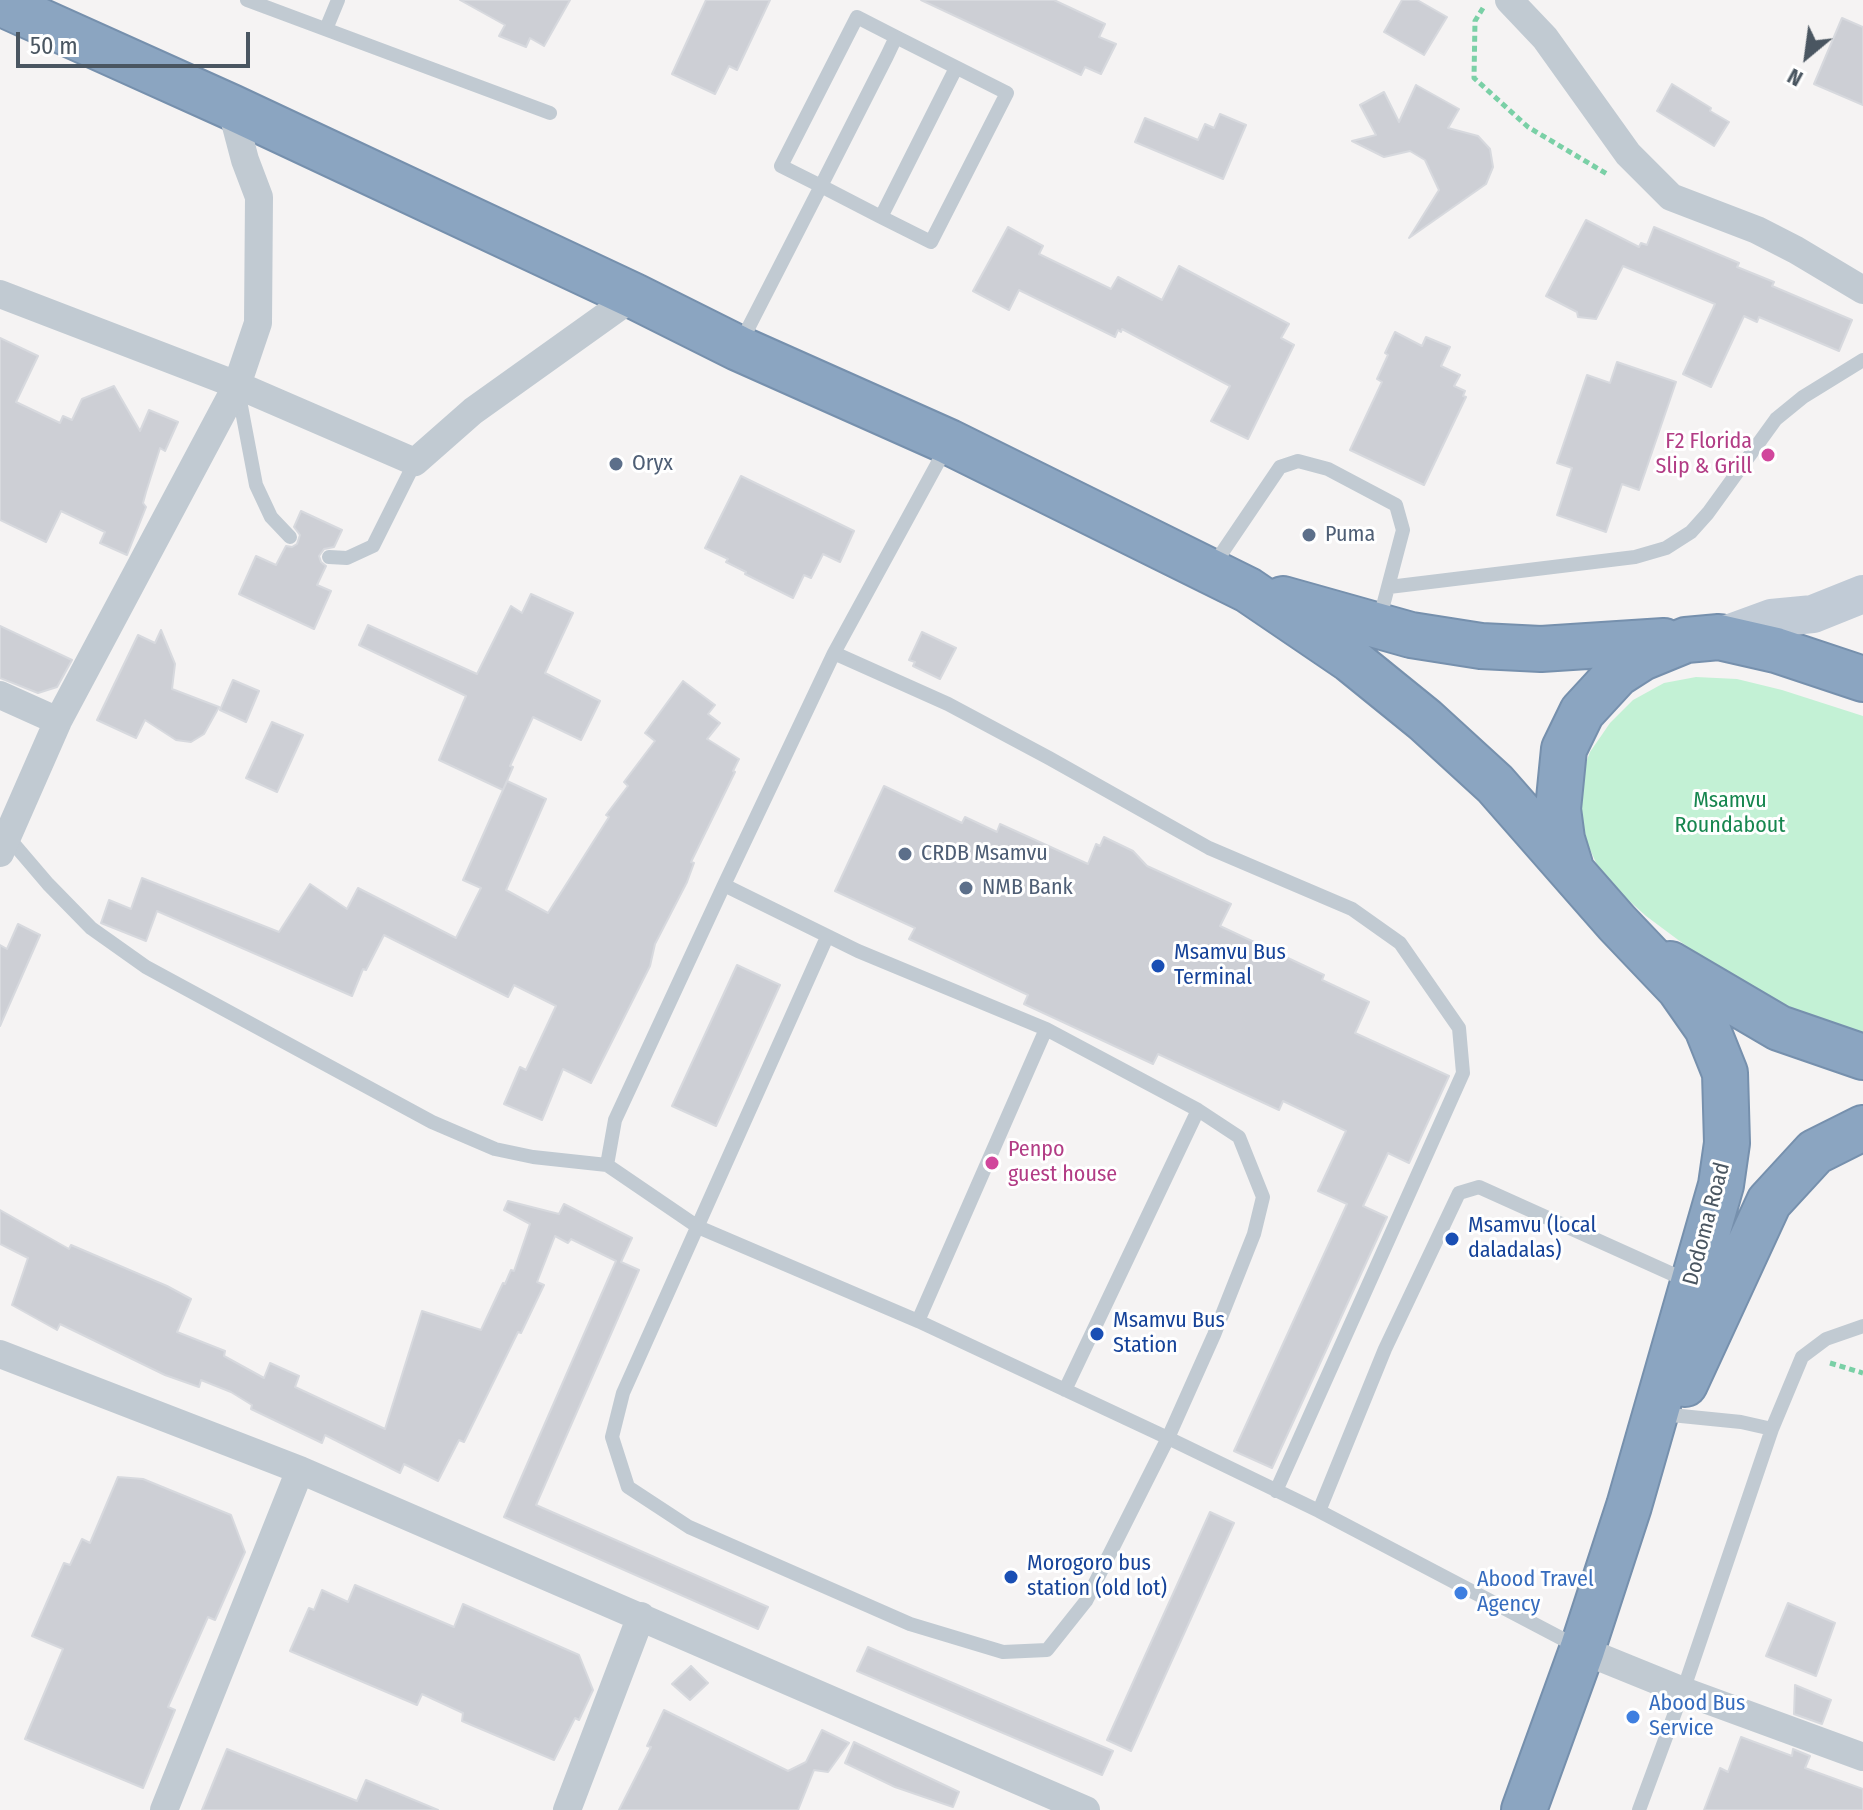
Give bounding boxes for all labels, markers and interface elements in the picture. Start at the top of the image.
scale bar [20,16,254,66]
north arrow [1767,16,1847,96]
text: 50 m [30,32,78,60]
text: N [1783,62,1807,92]
place label: F2 Florida Slip & Grill [1656,429,1752,480]
marker: F2 Florida Slip & Grill [1759,446,1777,464]
place label: Oryx [632,451,673,477]
marker: Oryx [607,455,625,473]
place label: Puma [1325,522,1375,548]
marker: Puma [1300,526,1318,544]
park label: Msamvu Roundabout [1675,788,1785,840]
place label: CRDB Msamvu [921,841,1048,867]
marker: CRDB Msamvu [896,845,914,863]
place label: NMB Bank [982,875,1073,901]
marker: NMB Bank [957,879,975,897]
place label: Msamvu Bus Terminal [1174,940,1286,992]
marker: Msamvu Bus Terminal [1149,957,1167,975]
place label: Penpo guest house [1008,1137,1117,1188]
marker: Penpo guest house [983,1154,1001,1172]
street label: Dodoma Road [1678,1160,1736,1288]
place label: Msamvu (local daladalas) [1468,1213,1596,1264]
marker: Msamvu (local daladalas) [1443,1230,1461,1248]
place label: Msamvu Bus Station [1113,1308,1225,1360]
marker: Msamvu Bus Station [1088,1325,1106,1343]
place label: Morogoro bus station (old lot) [1027,1551,1167,1602]
place label: Abood Travel Agency [1477,1567,1594,1618]
marker: Morogoro bus station (old lot) [1002,1568,1020,1586]
marker: Abood Travel Agency [1452,1584,1470,1602]
place label: Abood Bus Service [1649,1691,1745,1742]
marker: Abood Bus Service [1624,1708,1642,1726]

